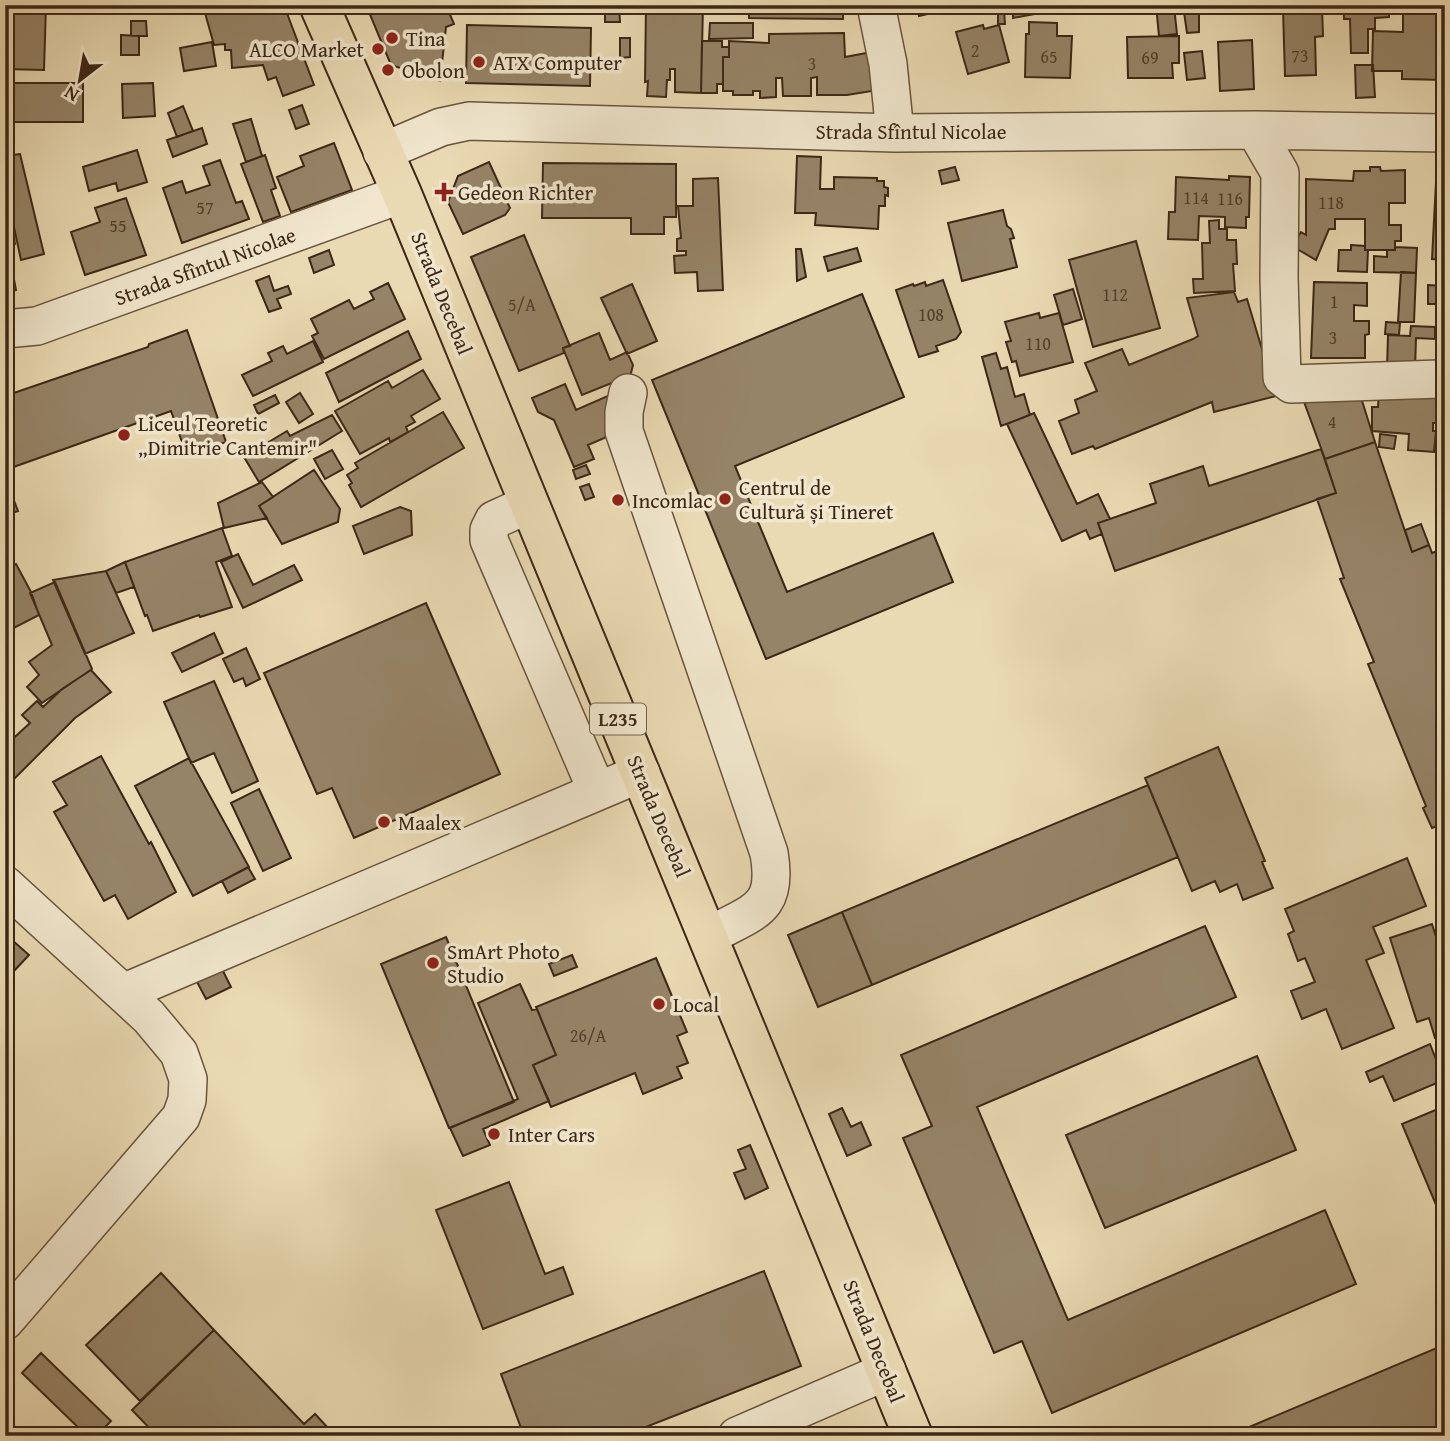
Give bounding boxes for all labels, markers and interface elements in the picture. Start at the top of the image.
place label: Tina [406,23,445,54]
marker: Tina [384,30,400,46]
place label: ALCO Market [249,34,365,65]
house number: 2 [971,37,979,64]
marker: ALCO Market [370,41,386,57]
house number: 73 [1291,42,1309,69]
house number: 65 [1040,43,1058,70]
house number: 69 [1141,44,1159,71]
north arrow [46,46,116,116]
place label: ATX Computer [493,47,622,78]
house number: 3 [808,50,816,77]
marker: ATX Computer [471,54,487,70]
place label: Obolon [402,55,465,86]
marker: Obolon [380,62,396,78]
text: N [58,79,84,110]
street label: Strada Sfîntul Nicolae [815,116,1007,147]
place label: Gedeon Richter [458,177,593,208]
marker: Gedeon Richter [436,184,452,200]
house number: 114 [1183,184,1209,211]
house number: 116 [1217,185,1243,212]
house number: 118 [1318,189,1344,216]
house number: 57 [196,194,214,221]
house number: 55 [109,212,127,239]
street label: Strada Sfîntul Nicolae [110,219,300,313]
street label: Strada Decebal [403,227,481,359]
house number: 112 [1102,281,1128,308]
house number: 1 [1330,288,1338,315]
house number: 5/A [508,291,536,318]
house number: 108 [918,301,944,328]
house number: 3 [1329,324,1337,351]
house number: 110 [1025,330,1051,357]
place label: Liceul Teoretic „Dimitrie Cantemir" [138,408,317,463]
house number: 4 [1328,408,1336,435]
marker: Liceul Teoretic „Dimitrie Cantemir" [116,427,132,443]
place label: Centrul de Cultură și Tineret [739,472,894,527]
place label: Incomlac [632,485,713,516]
marker: Centrul de Cultură și Tineret [717,491,733,507]
marker: Incomlac [610,492,626,508]
road number: L235 [590,704,646,734]
street label: Strada Decebal [619,750,699,882]
place label: Maalex [398,807,462,838]
marker: Maalex [376,814,392,830]
place label: SmArt Photo Studio [447,936,560,991]
marker: SmArt Photo Studio [425,955,441,971]
place label: Local [673,989,719,1020]
marker: Local [651,996,667,1012]
house number: 26/A [570,1022,606,1049]
place label: Inter Cars [508,1119,595,1150]
marker: Inter Cars [486,1126,502,1142]
street label: Strada Decebal [835,1275,913,1407]

